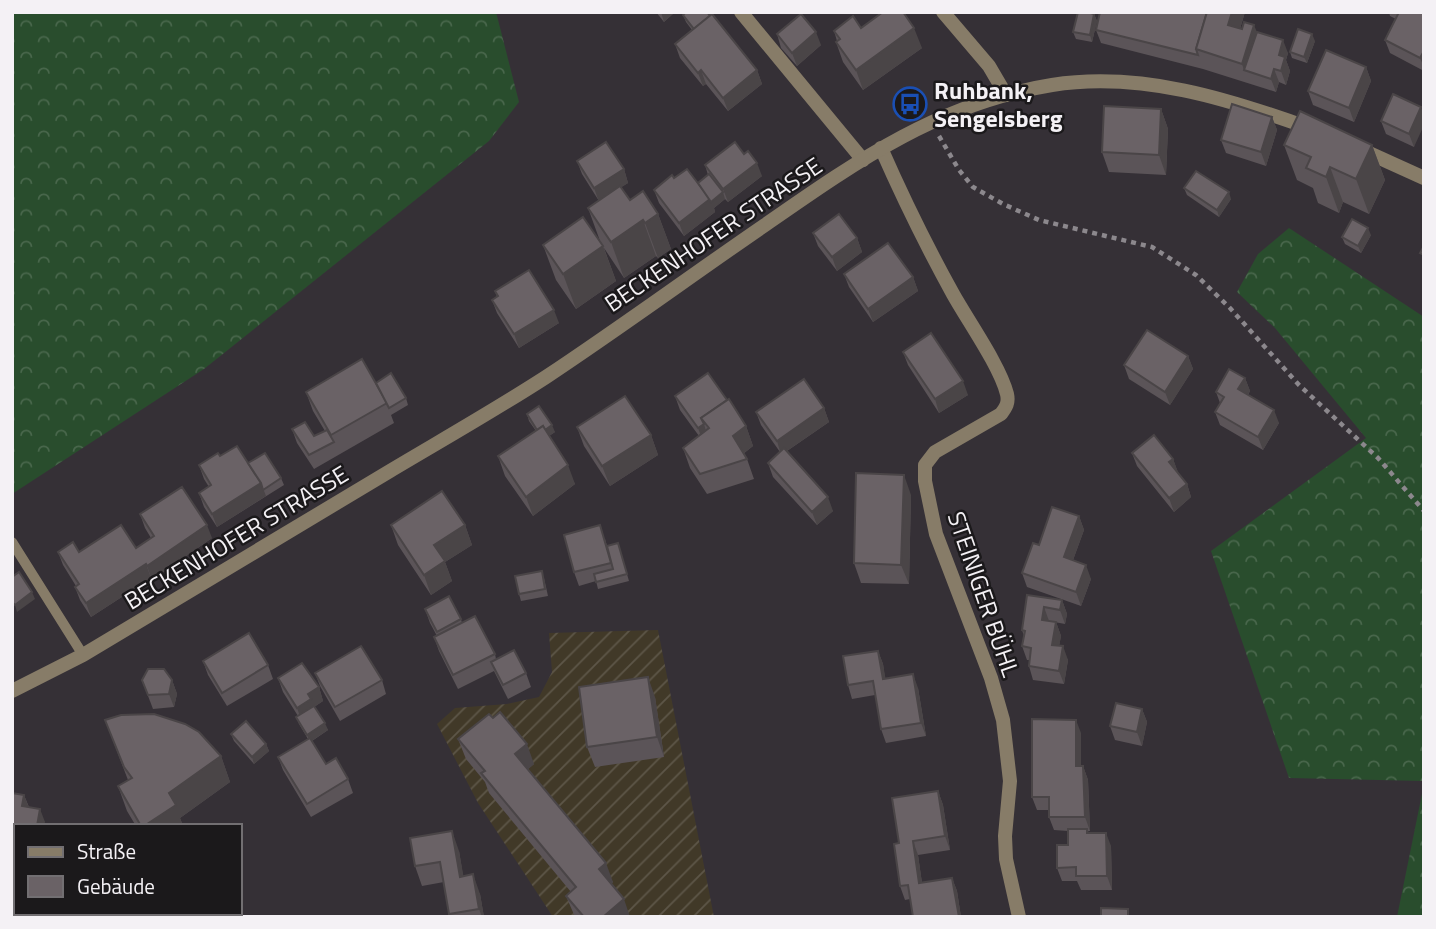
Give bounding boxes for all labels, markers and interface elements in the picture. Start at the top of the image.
place label: Ruhbank, Sengelsberg [934,72,1063,136]
bus stop icon: Ruhbank, Sengelsberg [891,85,929,123]
street label: BECKENHOFER STRASSE [597,148,829,320]
street label: BECKENHOFER STRASSE [117,456,355,618]
street label: STEINIGER BÜHL [939,506,1029,682]
legend [14,824,242,915]
text: Straße [77,835,136,867]
text: Gebäude [77,870,155,902]

